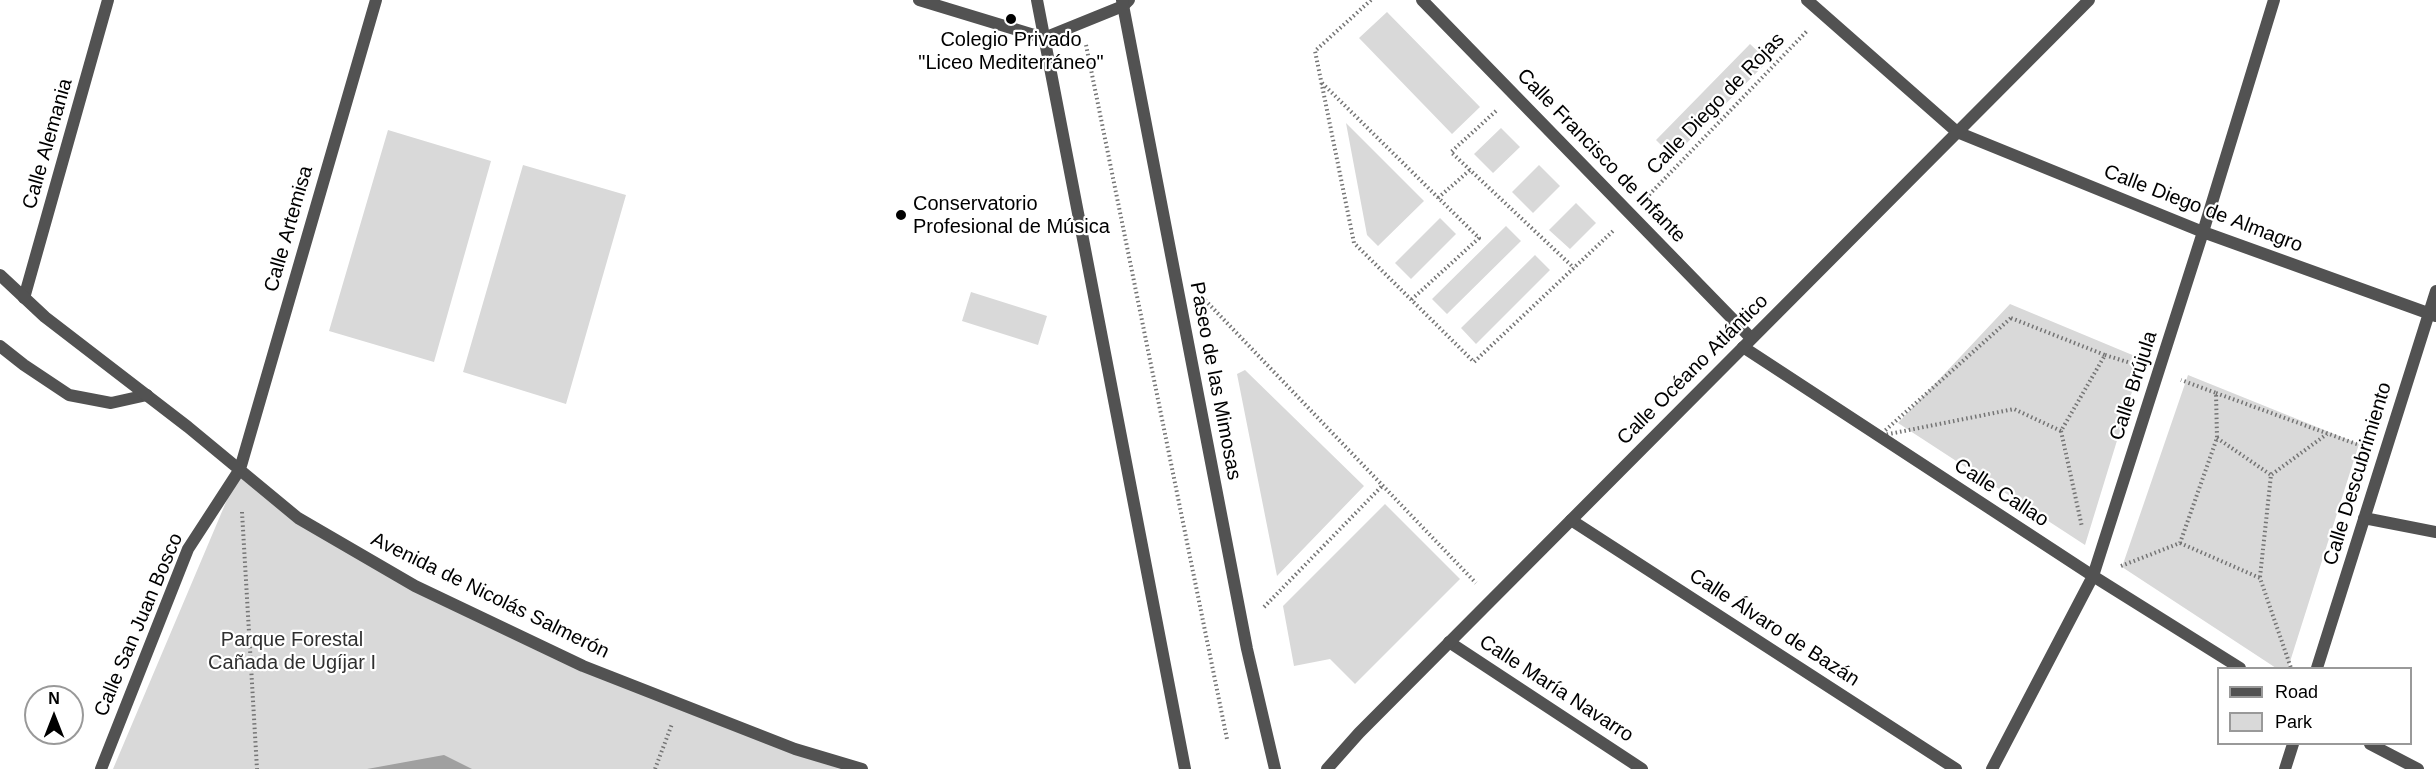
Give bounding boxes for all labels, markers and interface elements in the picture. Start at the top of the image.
marker: Colegio Privado "Liceo Mediterráneo" [1004,12,1018,26]
place label: Colegio Privado "Liceo Mediterráneo" [918,28,1104,75]
street label: Calle Diego de Rojas [1642,28,1790,180]
street label: Calle Francisco de Infante [1512,64,1690,248]
street label: Calle Alemania [18,76,78,212]
street label: Calle Diego de Almagro [2100,160,2306,258]
street label: Calle Artemisa [260,163,318,295]
place label: Conservatorio Profesional de Música [913,192,1110,239]
marker: Conservatorio Profesional de Música [894,208,908,222]
street label: Paseo de las Mimosas [1184,280,1246,482]
street label: Calle Océano Atlántico [1613,290,1773,450]
street label: Calle Brújula [2105,328,2163,444]
street label: Calle Descubrimiento [2319,380,2397,568]
street label: Calle Callao [1949,454,2053,532]
street label: Avenida de Nicolás Salmerón [367,528,613,664]
street label: Calle San Juan Bosco [90,530,188,720]
street label: Calle Álvaro de Bazán [1684,564,1864,692]
park label: Parque Forestal Cañada de Ugíjar I [208,628,376,675]
street label: Calle María Navarro [1474,630,1638,748]
legend [2217,667,2412,745]
text: Road [2275,682,2318,702]
north arrow [24,685,84,745]
text: N [48,690,60,707]
text: Park [2275,712,2312,732]

